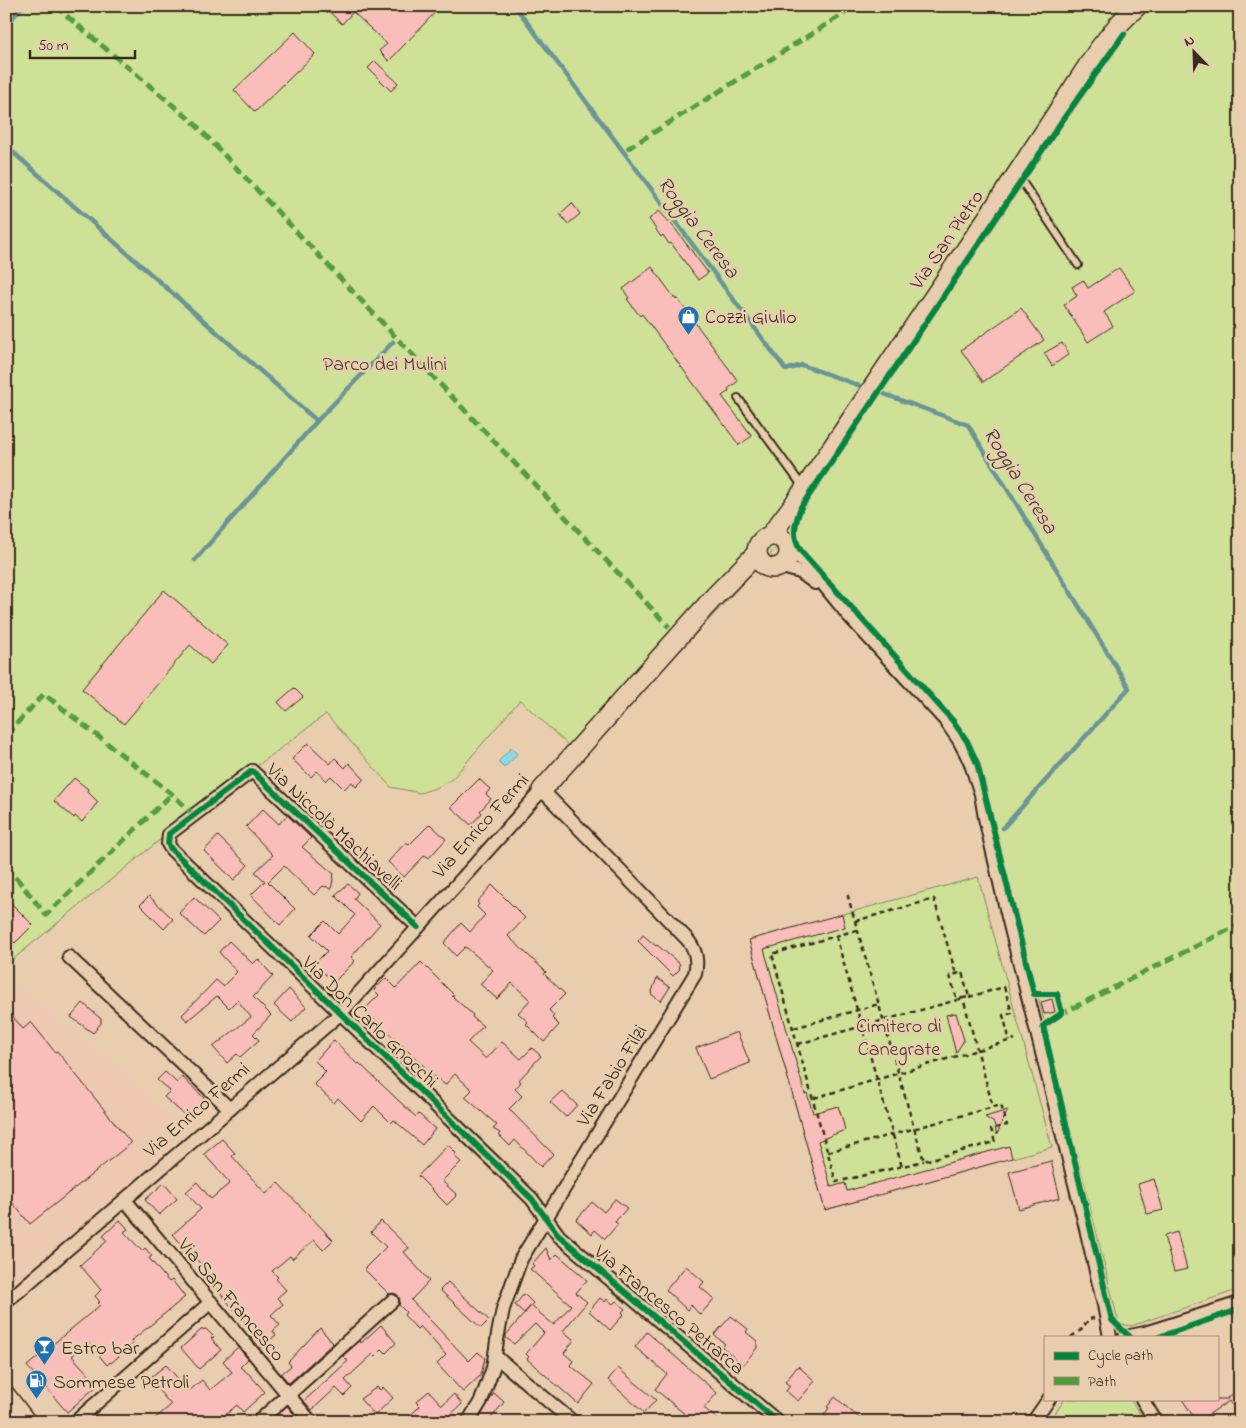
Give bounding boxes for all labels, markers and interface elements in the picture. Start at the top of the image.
scale bar [30,28,135,60]
north arrow [1168,28,1218,78]
text: N [1181,30,1198,53]
text: 50 m [38,35,69,57]
water label: Roggia Ceresa [648,171,746,287]
street label: Via San Pietro [903,185,992,297]
shop icon: Cozzi Giulio [677,304,701,335]
place label: Cozzi Giulio [705,304,797,333]
park label: Parco dei Mulini [323,351,447,380]
water label: Roggia Ceresa [974,422,1064,541]
street label: Via Niccolò Machiavelli [258,756,408,899]
street label: Via Enrico Fermi [426,768,537,887]
street label: Via Don Carlo Gnocchi [294,949,444,1096]
park label: Cimitero di Canegrate [856,1013,942,1066]
street label: Via Fabio Filzi [570,1020,656,1134]
street label: Via Enrico Fermi [137,1056,257,1166]
street label: Via San Francesco [169,1232,291,1369]
street label: Via Francesco Petrarca [586,1238,750,1383]
bar icon: Estro bar [33,1335,57,1366]
place label: Estro bar [61,1335,140,1364]
legend [1044,1336,1218,1400]
text: Cycle path [1088,1345,1153,1368]
fuel station icon: Sommese Petroli [25,1369,49,1400]
place label: Sommese Petroli [53,1369,189,1398]
text: Path [1088,1371,1116,1393]

